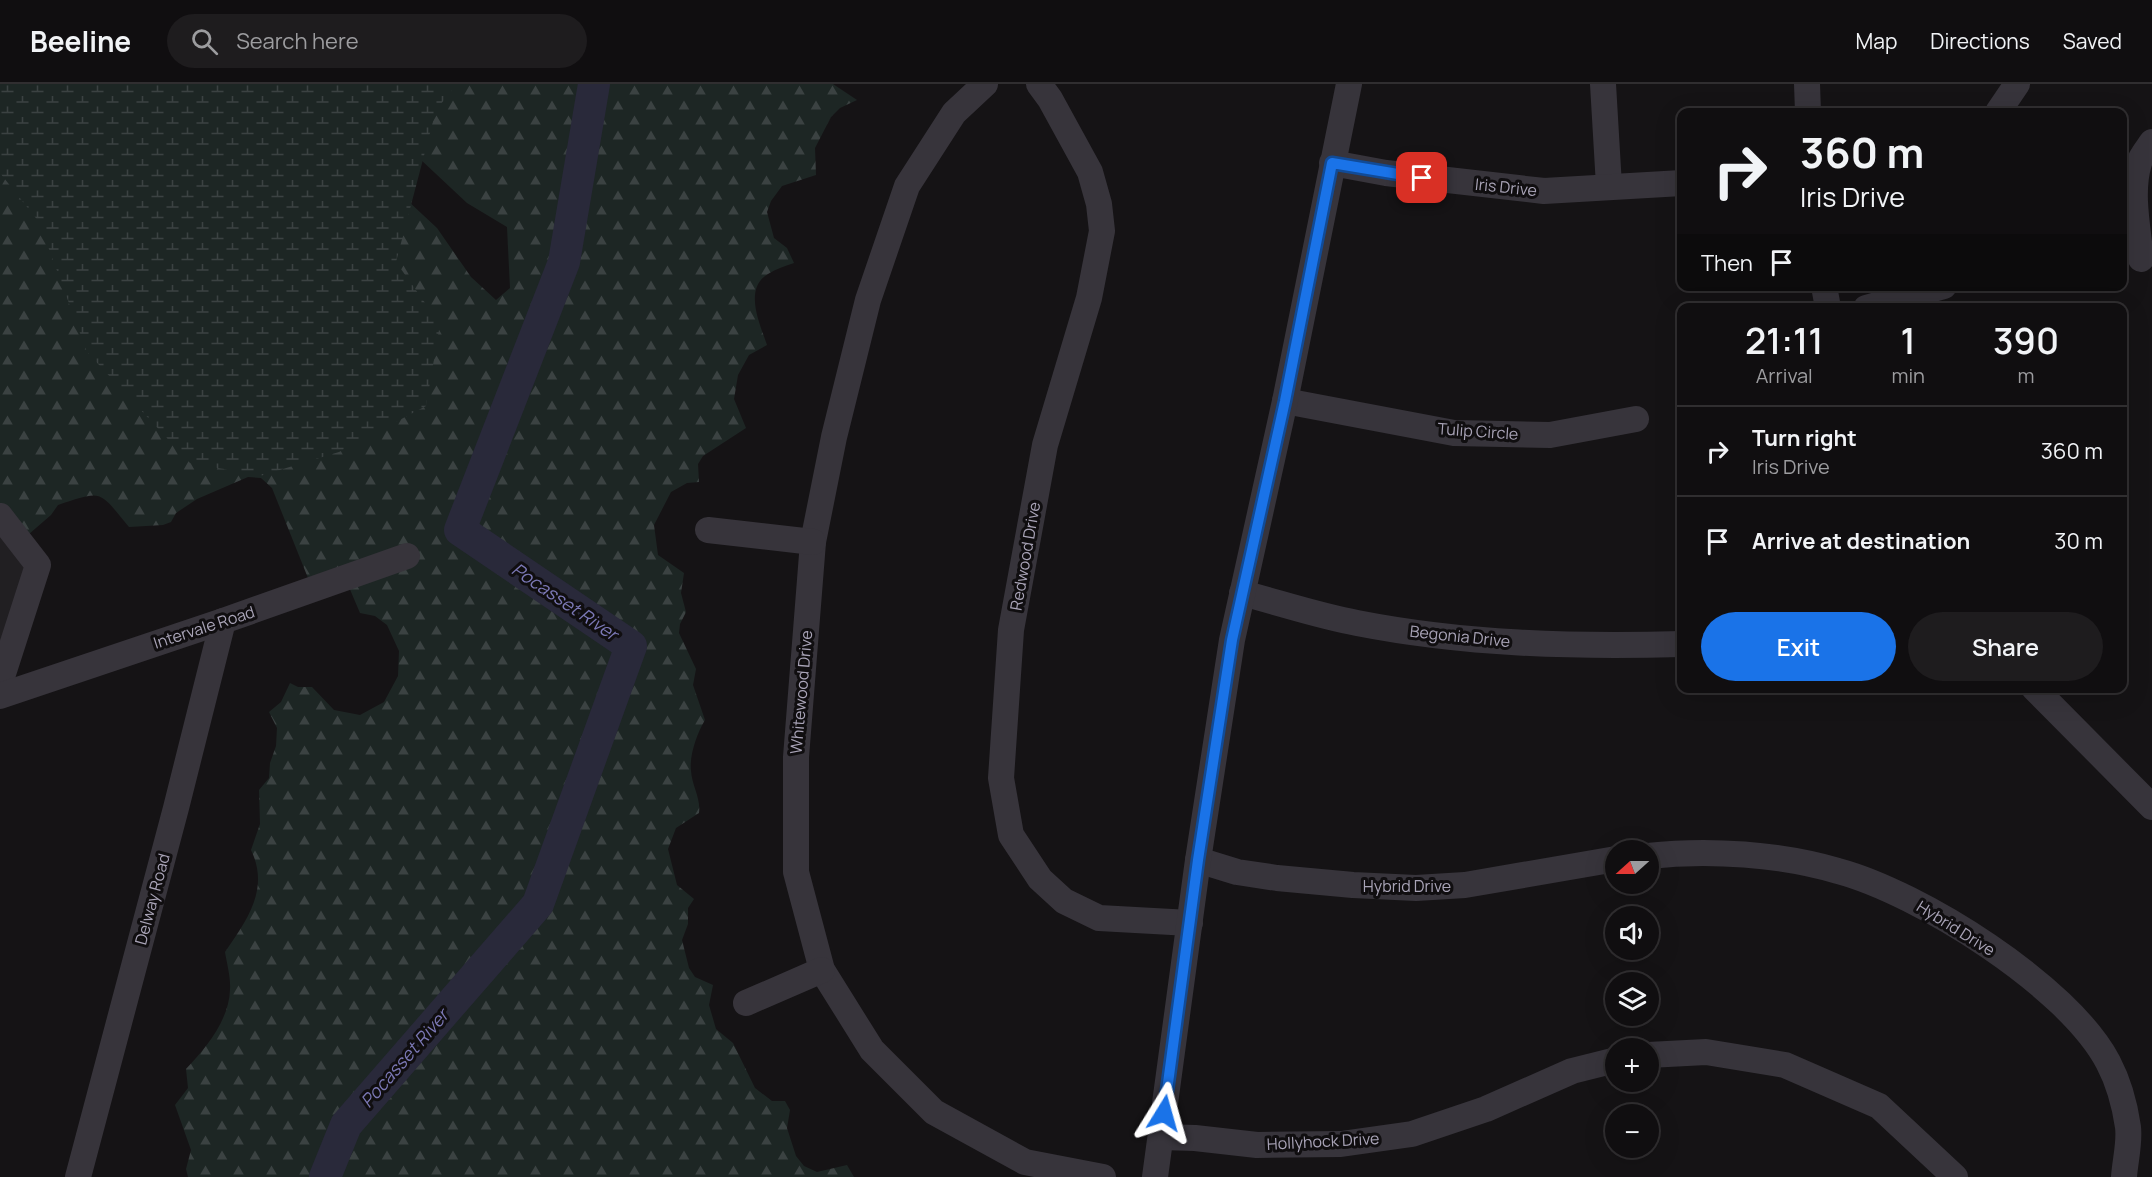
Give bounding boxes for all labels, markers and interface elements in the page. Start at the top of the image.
search box [167,14,587,68]
text: Beeline [30,22,131,60]
icon: search [188,25,221,58]
text: Search here [236,26,359,56]
text: Map [1856,27,1897,55]
text: Directions [1930,27,2030,55]
text: Saved [2063,27,2122,55]
text: 360 m [1800,123,1924,181]
icon: right [1701,132,1779,210]
pin [1396,152,1447,203]
icon: arrive [1405,161,1438,194]
street label: Iris Drive [1474,173,1538,201]
text: Iris Drive [1800,178,1905,215]
icon: arrive [1765,246,1798,279]
text: Then [1701,248,1753,278]
text: 21:11 [1745,316,1823,365]
text: 1 [1901,316,1916,365]
text: 390 [1993,316,2059,365]
text: Arrival [1756,362,1813,389]
text: min [1891,362,1925,389]
text: m [2017,362,2034,389]
street label: Tulip Circle [1437,417,1519,445]
text: Turn right [1752,423,1857,453]
icon: right [1701,435,1734,468]
text: 360 m [2041,436,2103,466]
text: Iris Drive [1752,453,1830,480]
street label: Redwood Drive [1005,500,1045,612]
icon: arrive [1701,525,1734,558]
text: Arrive at destination [1752,526,1970,556]
text: 30 m [2054,526,2103,556]
water label: Pocasset River [507,557,625,647]
street label: Intervale Road [151,600,257,654]
button: Exit [1701,612,1896,681]
button: Share [1908,612,2103,681]
street label: Begonia Drive [1409,620,1511,652]
street label: Whitewood Drive [785,629,817,755]
north arrow [1605,840,1659,894]
map controls [1605,840,1659,1158]
street label: Delway Road [129,851,175,947]
street label: Hybrid Drive [1363,875,1451,897]
street label: Hybrid Drive [1913,895,1999,961]
button: sound [1605,906,1659,960]
button: layers [1605,972,1659,1026]
water label: Pocasset River [355,1002,455,1112]
button: + [1605,1038,1659,1092]
position arrow [1132,1081,1196,1145]
button: − [1605,1104,1659,1158]
street label: Hollyhock Drive [1266,1127,1380,1155]

